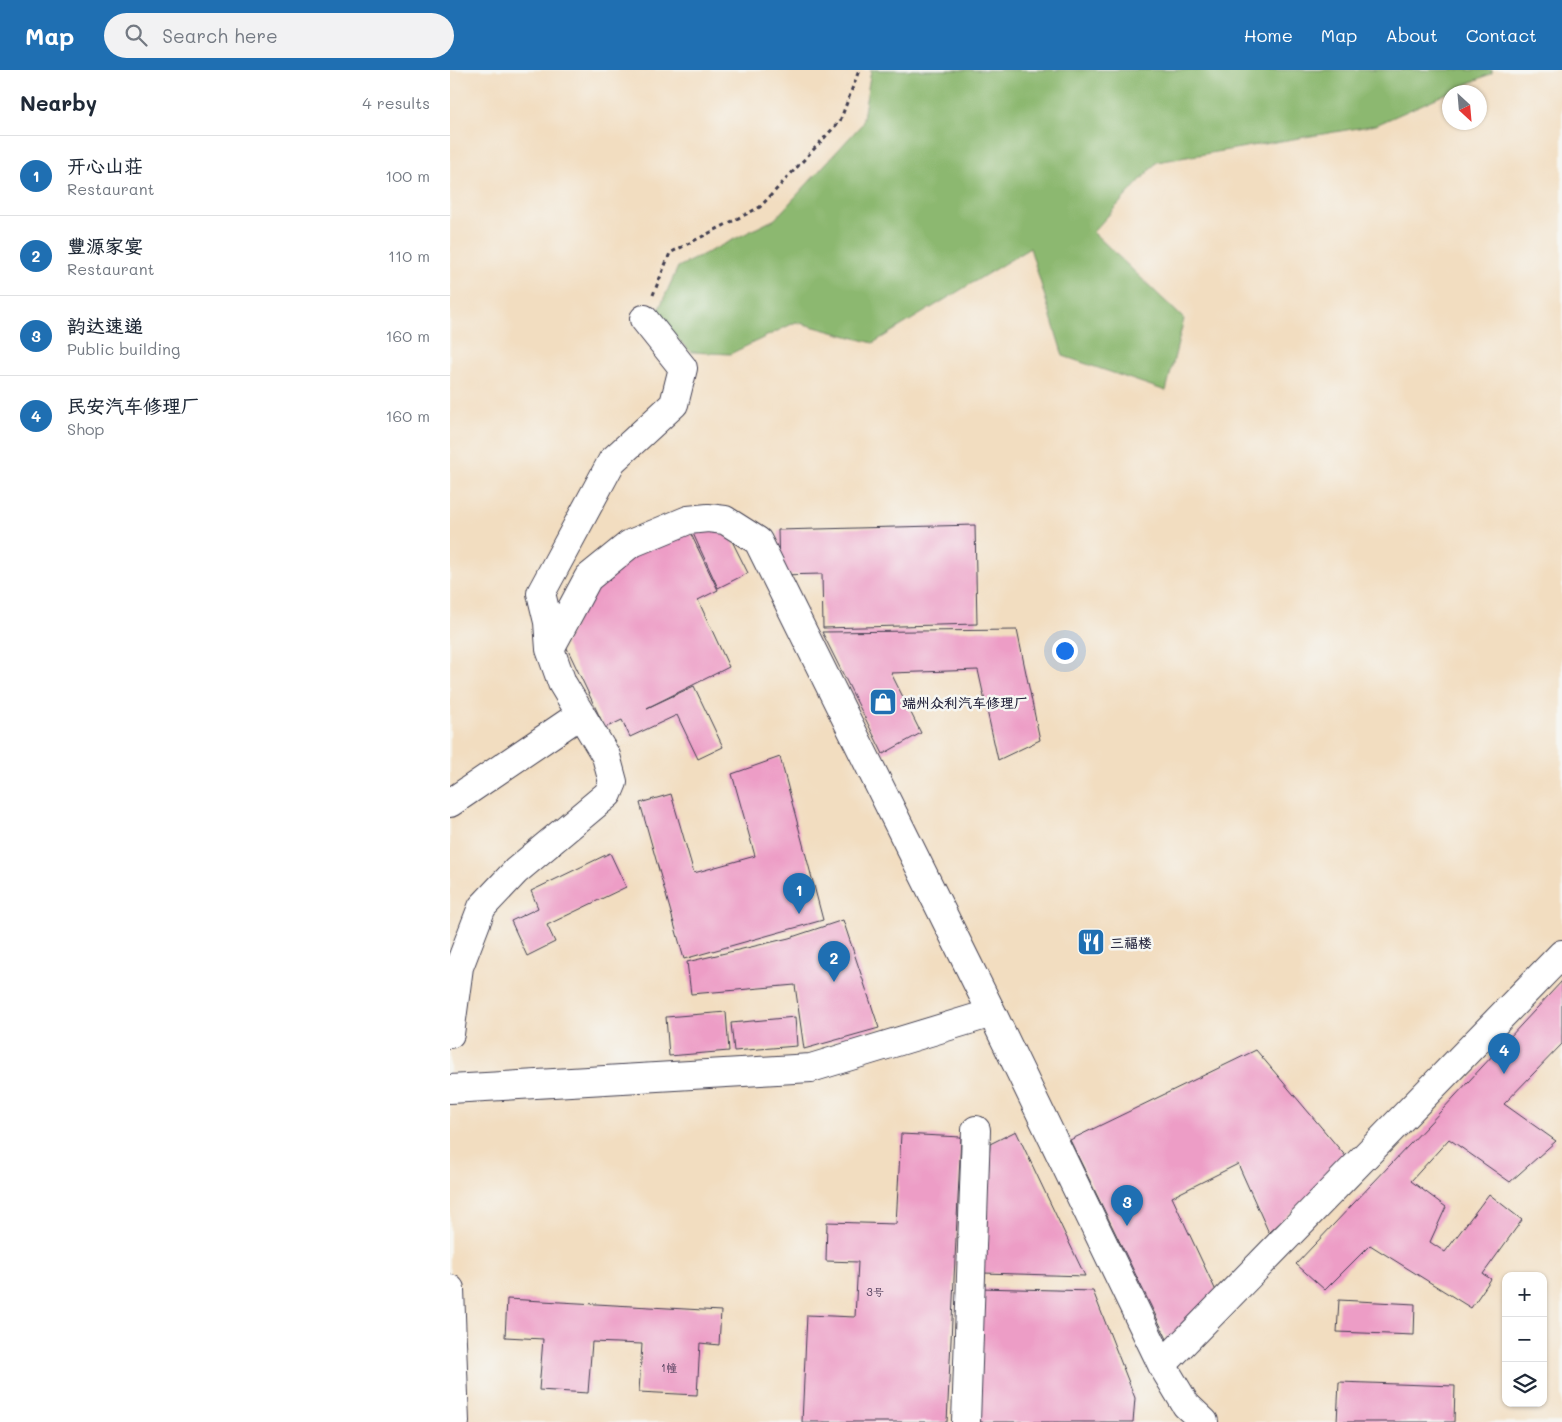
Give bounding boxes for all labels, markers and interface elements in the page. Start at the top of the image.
search box [104,13,454,58]
text: Map [25,20,74,51]
icon: search [122,21,150,49]
text: Search here [162,23,278,48]
text: Home [1244,23,1293,47]
text: Map [1321,23,1357,47]
text: About [1385,23,1438,47]
text: Contact [1466,23,1537,47]
north arrow [1442,85,1487,130]
text: Nearby [20,89,97,116]
text: 4 results [362,92,430,113]
text: 开心山荘 [67,153,143,178]
text: 1 [32,165,40,186]
text: 100 m [385,165,430,186]
text: Restaurant [67,178,155,199]
text: 豐源家宴 [67,233,143,258]
text: 2 [32,245,40,266]
text: 110 m [388,245,430,266]
text: Restaurant [67,258,155,279]
text: 韵达速递 [67,313,143,338]
text: 3 [31,325,41,346]
text: 160 m [385,325,430,346]
text: Public building [67,338,180,359]
text: 民安汽车修理厂 [67,393,200,418]
text: 4 [31,405,41,426]
text: 160 m [385,405,430,426]
text: Shop [67,418,104,439]
your location [1052,638,1078,664]
shop icon: 端州众利汽车修理厂 [868,687,898,717]
place label: 端州众利汽车修理厂 [902,693,1028,712]
pin: 1 [783,873,815,914]
restaurant icon: 三福楼 [1076,927,1106,957]
place label: 三福楼 [1110,933,1152,952]
pin: 2 [818,941,850,982]
pin: 4 [1488,1033,1520,1074]
pin: 3 [1111,1185,1143,1226]
map controls [1502,1272,1547,1407]
button: + [1502,1272,1547,1317]
house number: 3号 [866,1284,884,1299]
button: − [1502,1317,1547,1362]
house number: 1幢 [661,1360,678,1375]
button: layers [1502,1362,1547,1407]

